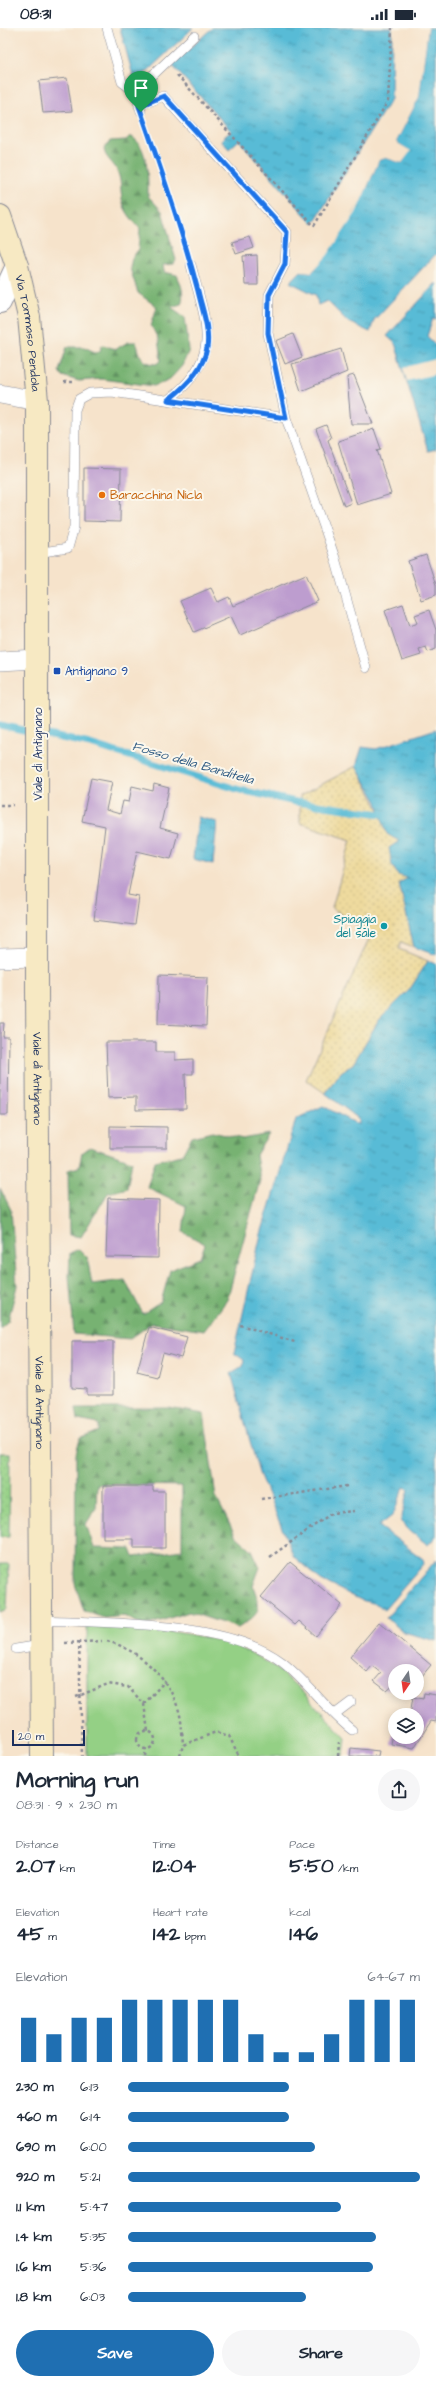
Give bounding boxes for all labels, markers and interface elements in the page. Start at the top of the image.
text: 08:31 [20,4,51,25]
pin [124,71,158,112]
icon: arrive [130,77,152,99]
street label: Via Tommaso Pendola [11,273,45,392]
place label: Baracchina Nicla [110,487,202,504]
marker: Baracchina Nicla [97,490,107,500]
place label: Antignano 9 [65,663,128,681]
marker: Antignano 9 [52,666,62,676]
street label: Viale di Antignano [30,707,48,800]
water label: Fosso della Banditella [130,737,257,789]
place label: Spiaggia del sale [333,911,377,942]
marker: Spiaggia del sale [379,921,389,931]
street label: Viale di Antignano [28,1032,46,1125]
street label: Viale di Antignano [30,1356,48,1449]
north arrow [388,1664,424,1700]
map controls [388,1664,424,1744]
button: layers [388,1708,424,1744]
scale bar [12,1728,85,1747]
text: 20 m [18,1729,44,1744]
text: Morning run [16,1765,139,1796]
button: share [378,1769,420,1811]
text: 08:31 · 9 × 230 m [16,1796,117,1814]
text: Distance [16,1837,59,1852]
text: Time [153,1837,176,1852]
text: Pace [289,1837,315,1852]
text: 2.07 [16,1852,55,1880]
text: 12:04 [153,1852,196,1880]
text: 5:50 [289,1852,334,1880]
text: km [55,1861,75,1876]
text: /km [334,1861,358,1876]
text: Elevation [16,1905,59,1920]
text: Heart rate [153,1905,208,1920]
text: kcal [289,1905,310,1920]
text: 45 [16,1920,44,1948]
text: 142 [153,1920,180,1948]
text: 146 [289,1920,318,1948]
text: m [44,1929,57,1944]
text: bpm [180,1929,206,1944]
text: Elevation [16,1968,67,1986]
text: 64–67 m [367,1968,420,1986]
text: 230 m [16,2078,54,2096]
text: 6:13 [80,2078,99,2096]
text: 460 m [16,2108,57,2126]
text: 6:14 [80,2108,101,2126]
text: 690 m [16,2138,55,2156]
text: 6:00 [80,2138,107,2156]
text: 920 m [16,2168,54,2186]
text: 5:21 [80,2168,100,2186]
text: 1.1 km [16,2198,44,2216]
text: 5:47 [80,2198,108,2216]
text: 1.4 km [16,2228,52,2246]
text: 5:35 [80,2228,107,2246]
text: 1.6 km [16,2258,51,2276]
text: 5:36 [80,2258,106,2276]
text: 1.8 km [16,2288,51,2306]
text: 6:03 [80,2288,105,2306]
button: Save [16,2330,214,2376]
button: Share [222,2330,420,2376]

